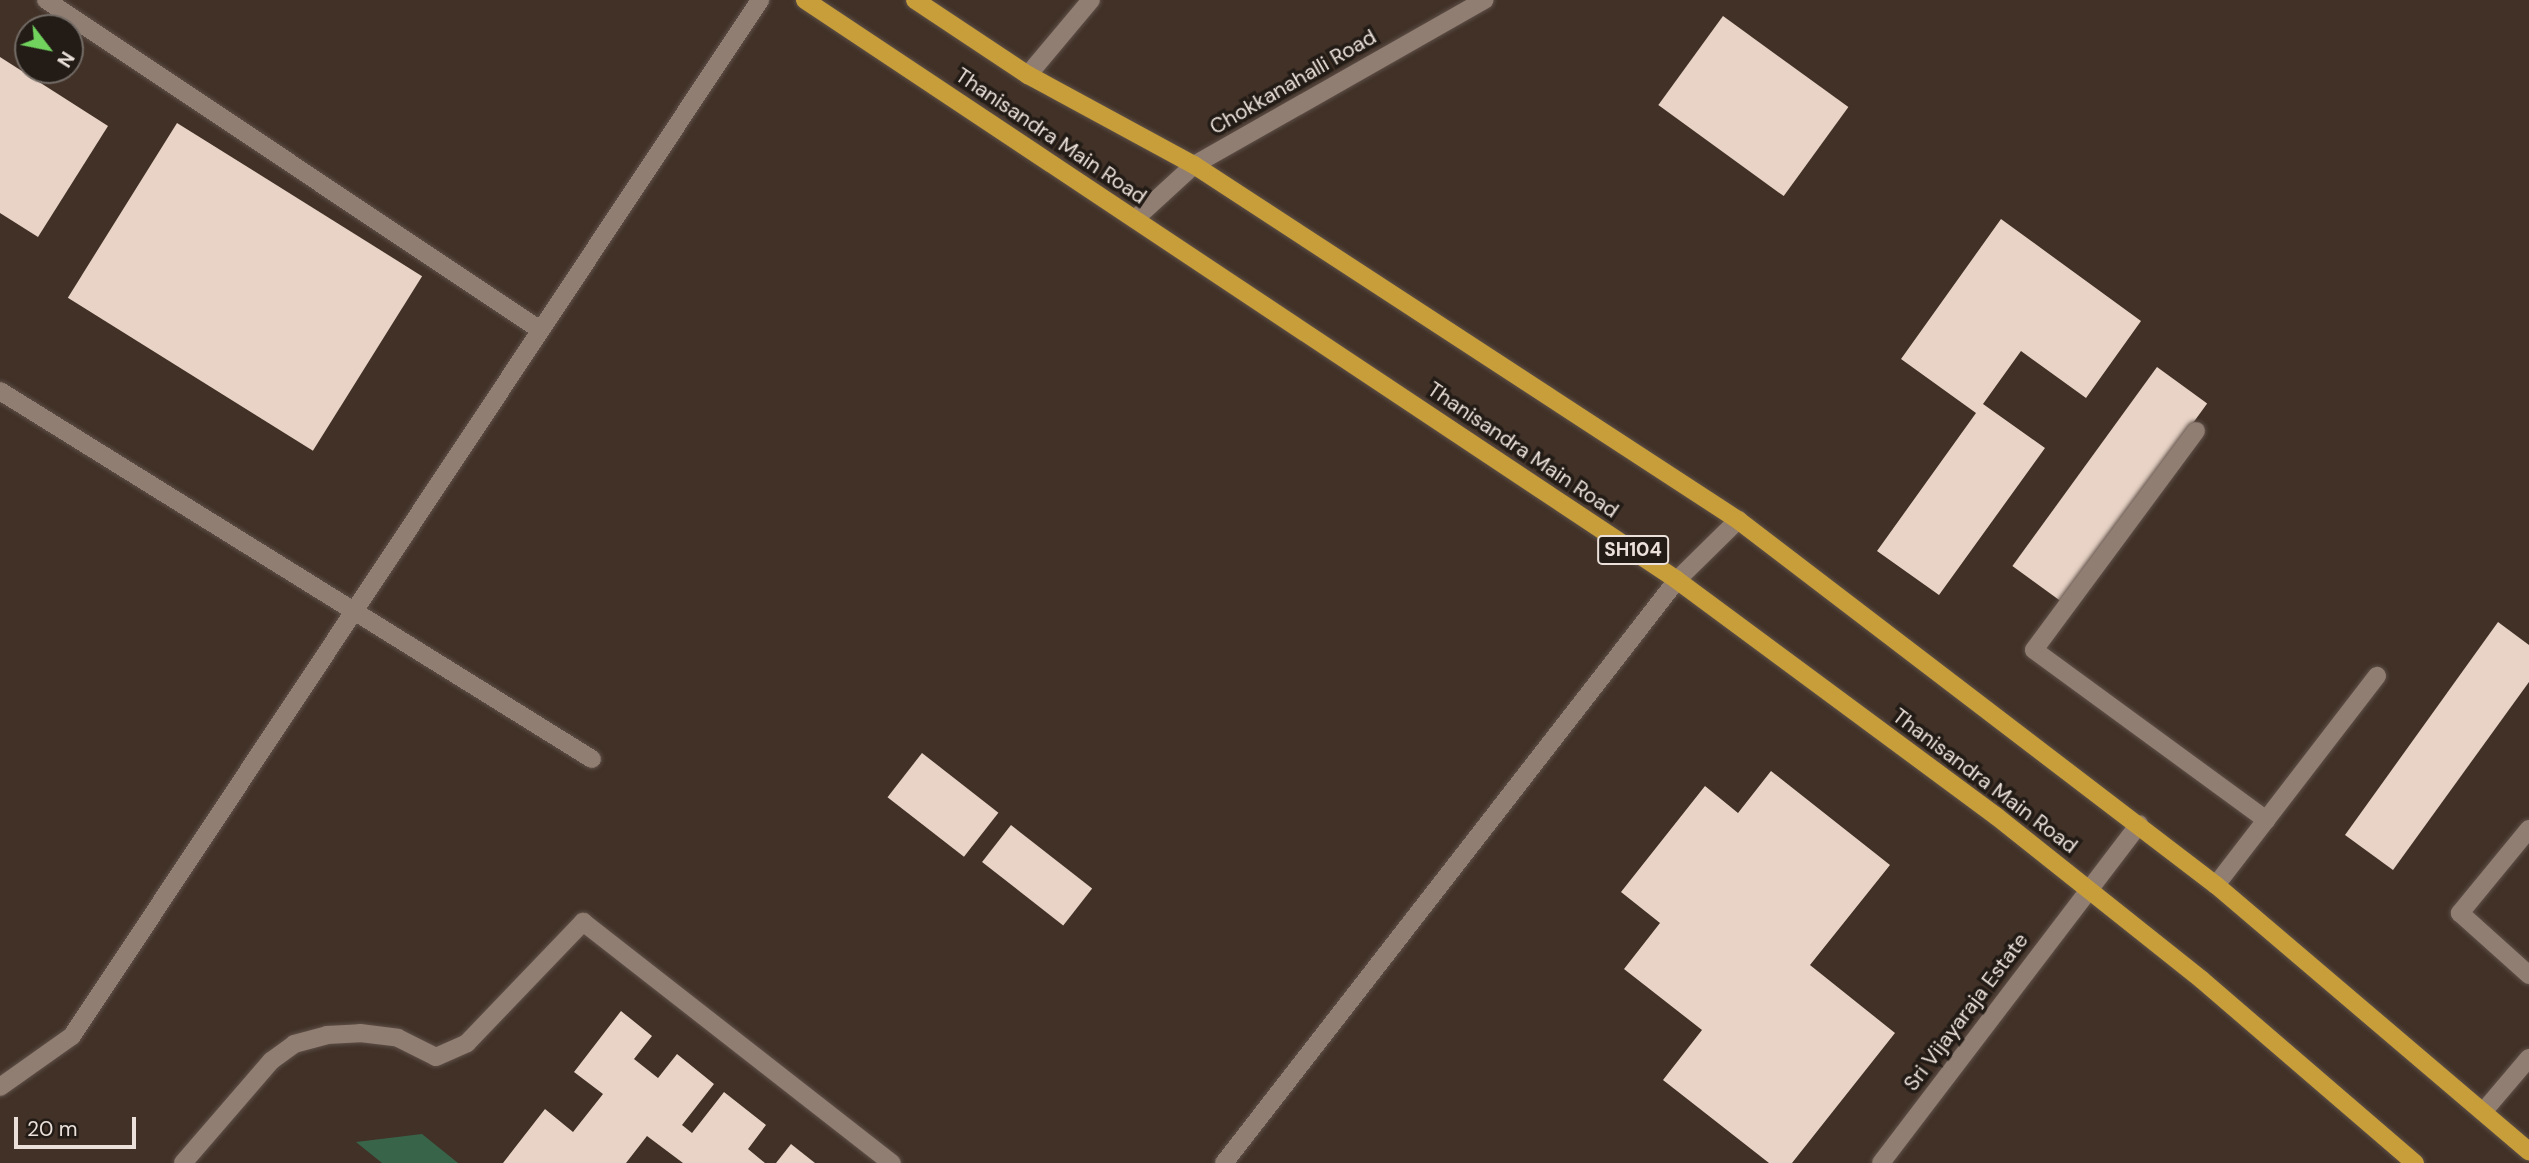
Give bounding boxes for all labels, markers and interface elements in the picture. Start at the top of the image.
north arrow [14,14,84,84]
street label: Chokkanahalli Road [1205,24,1381,140]
text: N [51,47,80,72]
street label: Thanisandra Main Road [951,63,1151,209]
street label: Thanisandra Main Road [1423,377,1623,523]
road number: SH104 [1596,534,1670,566]
street label: Thanisandra Main Road [1888,703,2082,859]
street label: Sri Vijayaraja Estate [1899,928,2033,1096]
scale bar [18,1104,140,1148]
text: 20 m [27,1115,78,1143]

